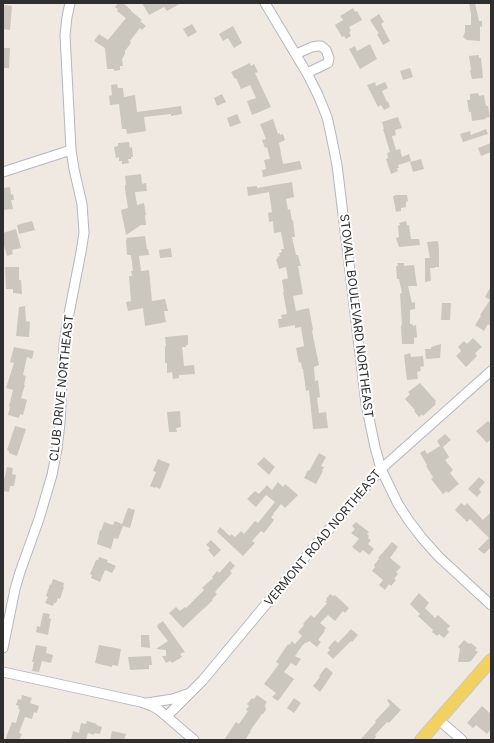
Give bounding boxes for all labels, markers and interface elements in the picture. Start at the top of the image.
street label: STOVALL BOULEVARD NORTHEAST [336,213,376,419]
street label: CLUB DRIVE NORTHEAST [47,314,77,462]
street label: VERMONT ROAD NORTHEAST [262,467,384,609]

